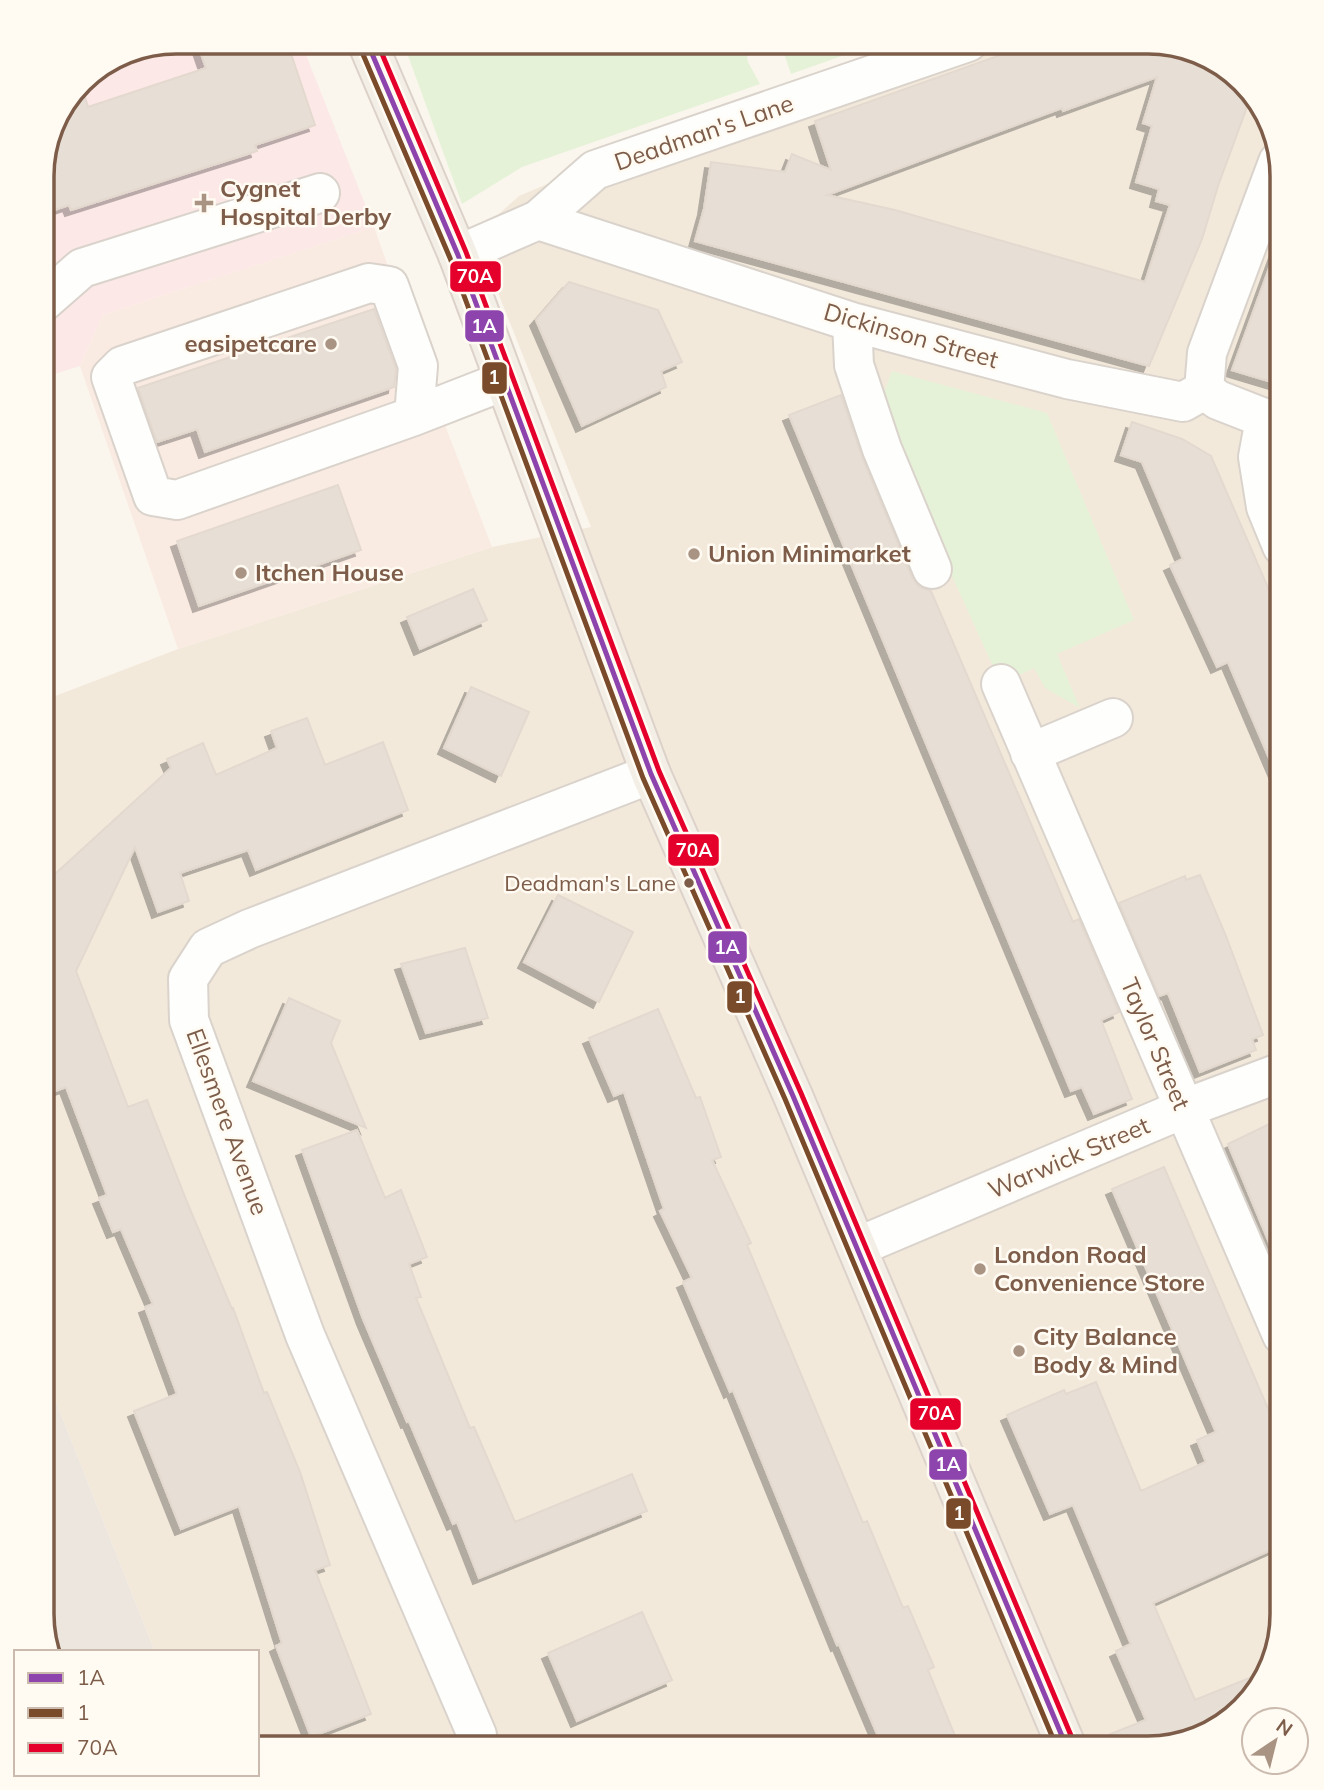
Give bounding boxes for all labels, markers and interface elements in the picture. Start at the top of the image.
street label: Deadman's Lane [610,87,797,177]
place label: Cygnet Hospital Derby [220,173,392,231]
marker: Cygnet Hospital Derby [194,193,214,213]
line badge: 70A [449,260,502,293]
text: 70A [456,264,494,288]
street label: Dickinson Street [821,296,1002,374]
line badge: 1A [464,309,505,343]
text: 1A [471,314,498,338]
place label: easipetcare [184,328,317,358]
marker: easipetcare [323,336,339,352]
line badge: 1 [481,361,508,395]
text: 1 [488,365,500,389]
place label: Union Minimarket [708,538,911,568]
marker: Union Minimarket [686,546,702,562]
place label: Itchen House [255,557,404,587]
marker: Itchen House [233,565,249,581]
line badge: 70A [667,833,720,867]
text: 70A [675,838,713,862]
place label: Deadman's Lane [504,869,676,897]
marker: Deadman's Lane [682,876,696,890]
line badge: 1A [707,930,748,964]
text: 1A [714,935,741,959]
street label: Taylor Street [1115,973,1197,1114]
line badge: 1 [726,980,753,1014]
text: 1 [734,984,746,1008]
street label: Ellesmere Avenue [180,1024,276,1219]
street label: Warwick Street [983,1110,1154,1205]
place label: London Road Convenience Store [994,1239,1205,1297]
marker: London Road Convenience Store [972,1261,988,1277]
place label: City Balance Body & Mind [1033,1321,1178,1379]
marker: City Balance Body & Mind [1011,1343,1027,1359]
line badge: 70A [909,1397,962,1431]
text: 70A [917,1401,955,1425]
line badge: 1A [928,1448,968,1481]
text: 1A [935,1452,962,1476]
line badge: 1 [945,1497,972,1530]
text: 1 [953,1501,965,1525]
legend [14,1650,259,1776]
text: 1A [77,1664,106,1690]
text: 1 [77,1699,90,1725]
north arrow [1240,1706,1310,1776]
text: N [1272,1713,1298,1741]
text: 70A [77,1734,118,1760]

